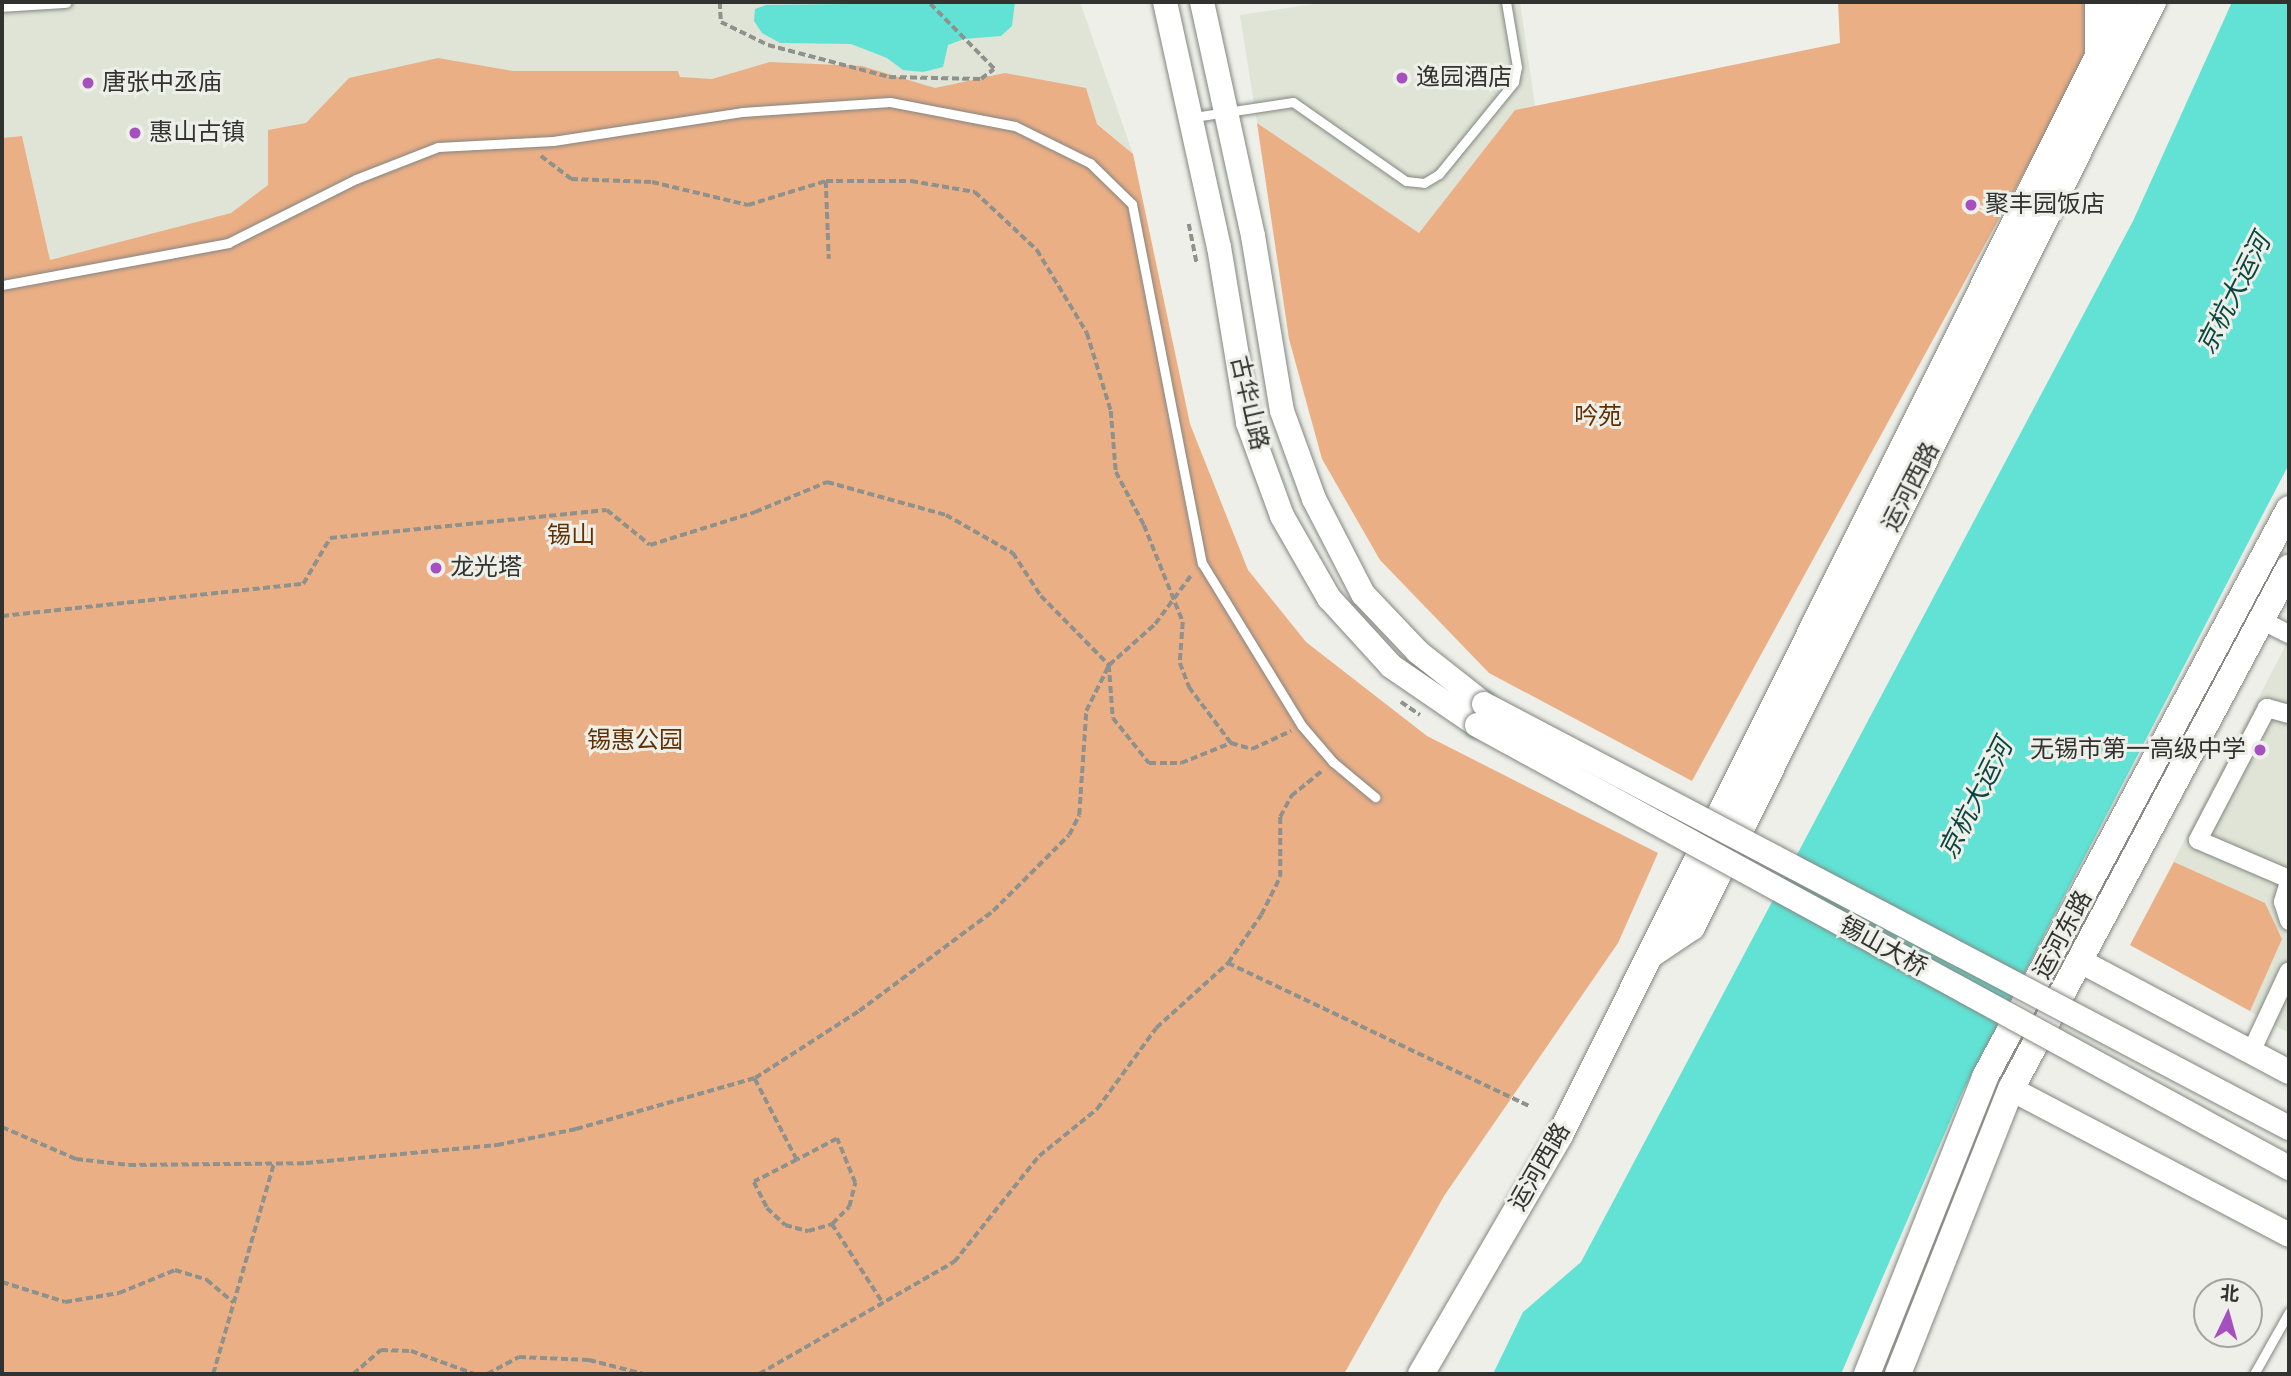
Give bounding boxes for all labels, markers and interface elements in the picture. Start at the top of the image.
place label: 逸园酒店 [1416,64,1512,92]
place label: 唐张中丞庙 [102,69,222,97]
marker: 逸园酒店 [1394,70,1410,86]
marker: 唐张中丞庙 [80,75,96,91]
place label: 惠山古镇 [149,119,245,147]
marker: 惠山古镇 [127,125,143,141]
place label: 聚丰园饭店 [1985,191,2105,219]
marker: 聚丰园饭店 [1963,197,1979,213]
water label: 京杭大运河 [2191,229,2277,359]
street label: 古华山路 [1224,353,1274,453]
park label: 吟苑 [1574,403,1622,431]
street label: 运河西路 [1876,438,1946,536]
park label: 锡山 [547,522,595,550]
place label: 龙光塔 [450,554,522,582]
marker: 龙光塔 [428,560,444,576]
park label: 锡惠公园 [587,727,683,755]
water label: 京杭大运河 [1933,734,2019,864]
place label: 无锡市第一高级中学 [2030,736,2246,764]
marker: 无锡市第一高级中学 [2252,742,2268,758]
street label: 运河东路 [2028,886,2098,984]
street label: 锡山大桥 [1834,911,1932,983]
street label: 运河西路 [1504,1118,1576,1216]
north arrow [2193,1278,2263,1348]
text: 北 [2219,1281,2240,1306]

